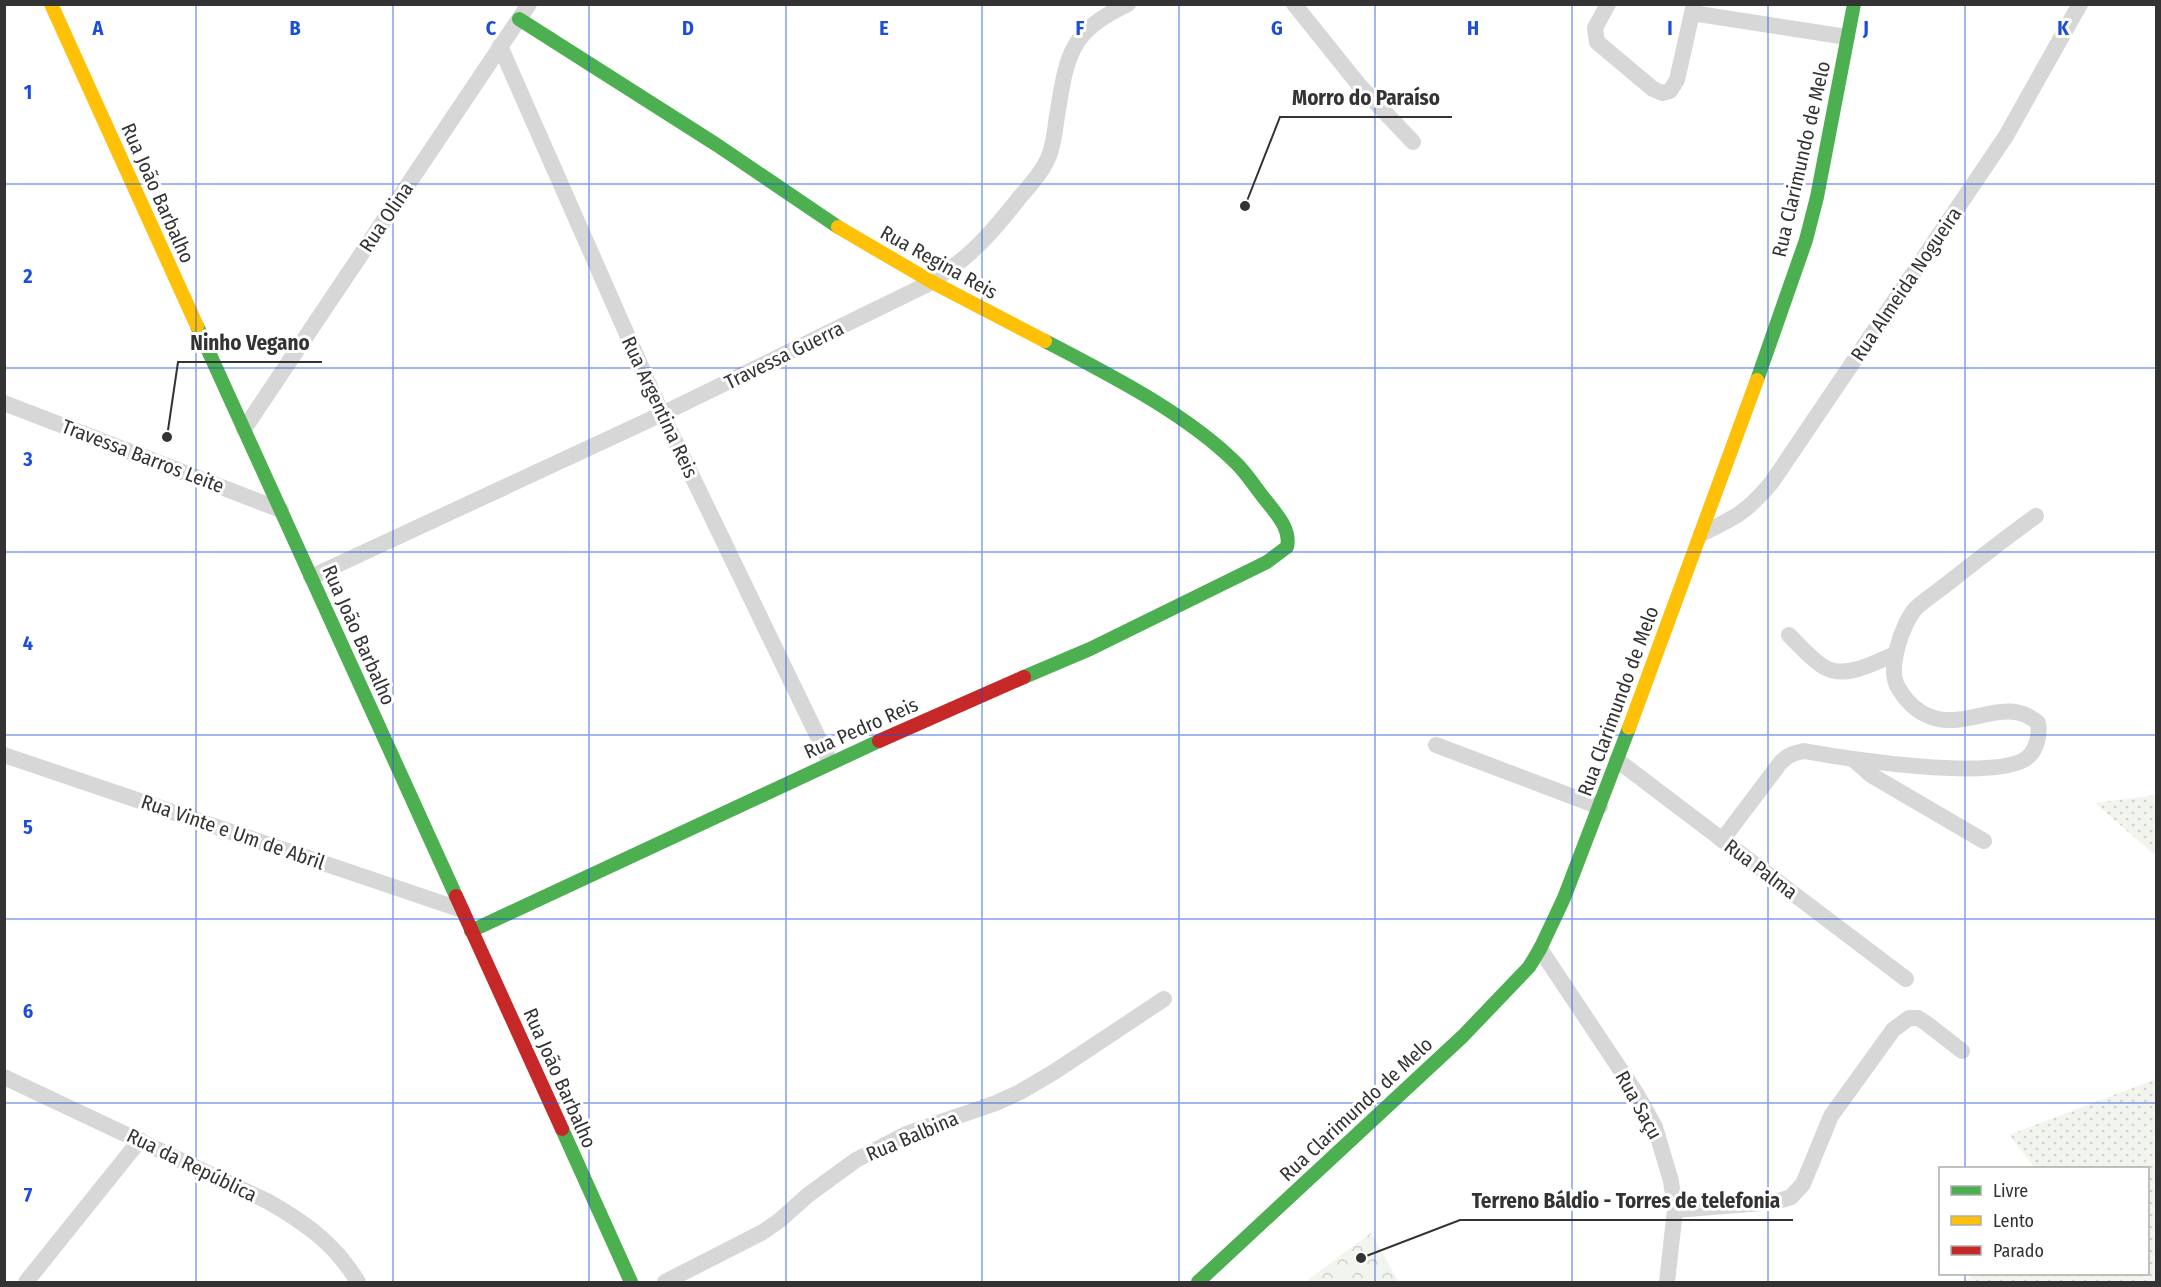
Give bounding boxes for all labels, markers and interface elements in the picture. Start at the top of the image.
text: A [92,16,105,40]
text: B [289,16,301,40]
text: C [486,16,497,40]
text: D [682,16,694,40]
text: E [879,16,889,40]
text: F [1076,16,1085,40]
text: G [1271,16,1283,40]
text: H [1467,16,1479,40]
text: I [1667,16,1673,40]
text: J [1862,16,1869,40]
text: K [2057,16,2069,40]
street label: Rua Clarimundo de Melo [1767,59,1835,259]
callout: Morro do Paraíso [1280,78,1452,117]
text: 1 [24,80,32,104]
text: Morro do Paraíso [1292,85,1440,111]
street label: Rua João Barbalho [116,119,200,267]
street label: Rua Olina [354,178,418,256]
street label: Rua Almeida Nogueira [1846,202,1966,366]
street label: Rua Regina Reis [876,220,1002,304]
text: 2 [22,264,33,288]
street label: Travessa Guerra [721,316,847,394]
callout: Ninho Vegano [178,323,322,362]
text: Ninho Vegano [190,330,310,356]
street label: Rua Argentina Reis [617,332,703,482]
street label: Travessa Barros Leite [58,414,228,498]
text: 3 [22,447,33,471]
street label: Rua João Barbalho [317,561,401,709]
street label: Rua Clarimundo de Melo [1572,603,1664,799]
text: 4 [23,631,33,655]
street label: Rua Pedro Reis [800,692,922,764]
street label: Rua Vinte e Um de Abril [138,789,328,875]
text: 5 [23,815,33,839]
street label: Rua Palma [1720,834,1802,904]
text: 6 [23,999,33,1023]
street label: Rua João Barbalho [518,1004,602,1152]
street label: Rua Clarimundo de Melo [1275,1032,1437,1186]
street label: Rua Saçu [1610,1067,1668,1143]
street label: Rua Balbina [862,1106,962,1166]
street label: Rua da República [123,1123,261,1207]
legend [1939,1167,2149,1275]
text: Livre [1993,1180,2028,1202]
callout: Terreno Báldio - Torres de telefonia [1460,1181,1793,1220]
text: 7 [24,1183,33,1207]
text: Terreno Báldio - Torres de telefonia [1472,1188,1780,1214]
text: Lento [1993,1210,2034,1232]
text: Parado [1993,1240,2044,1262]

